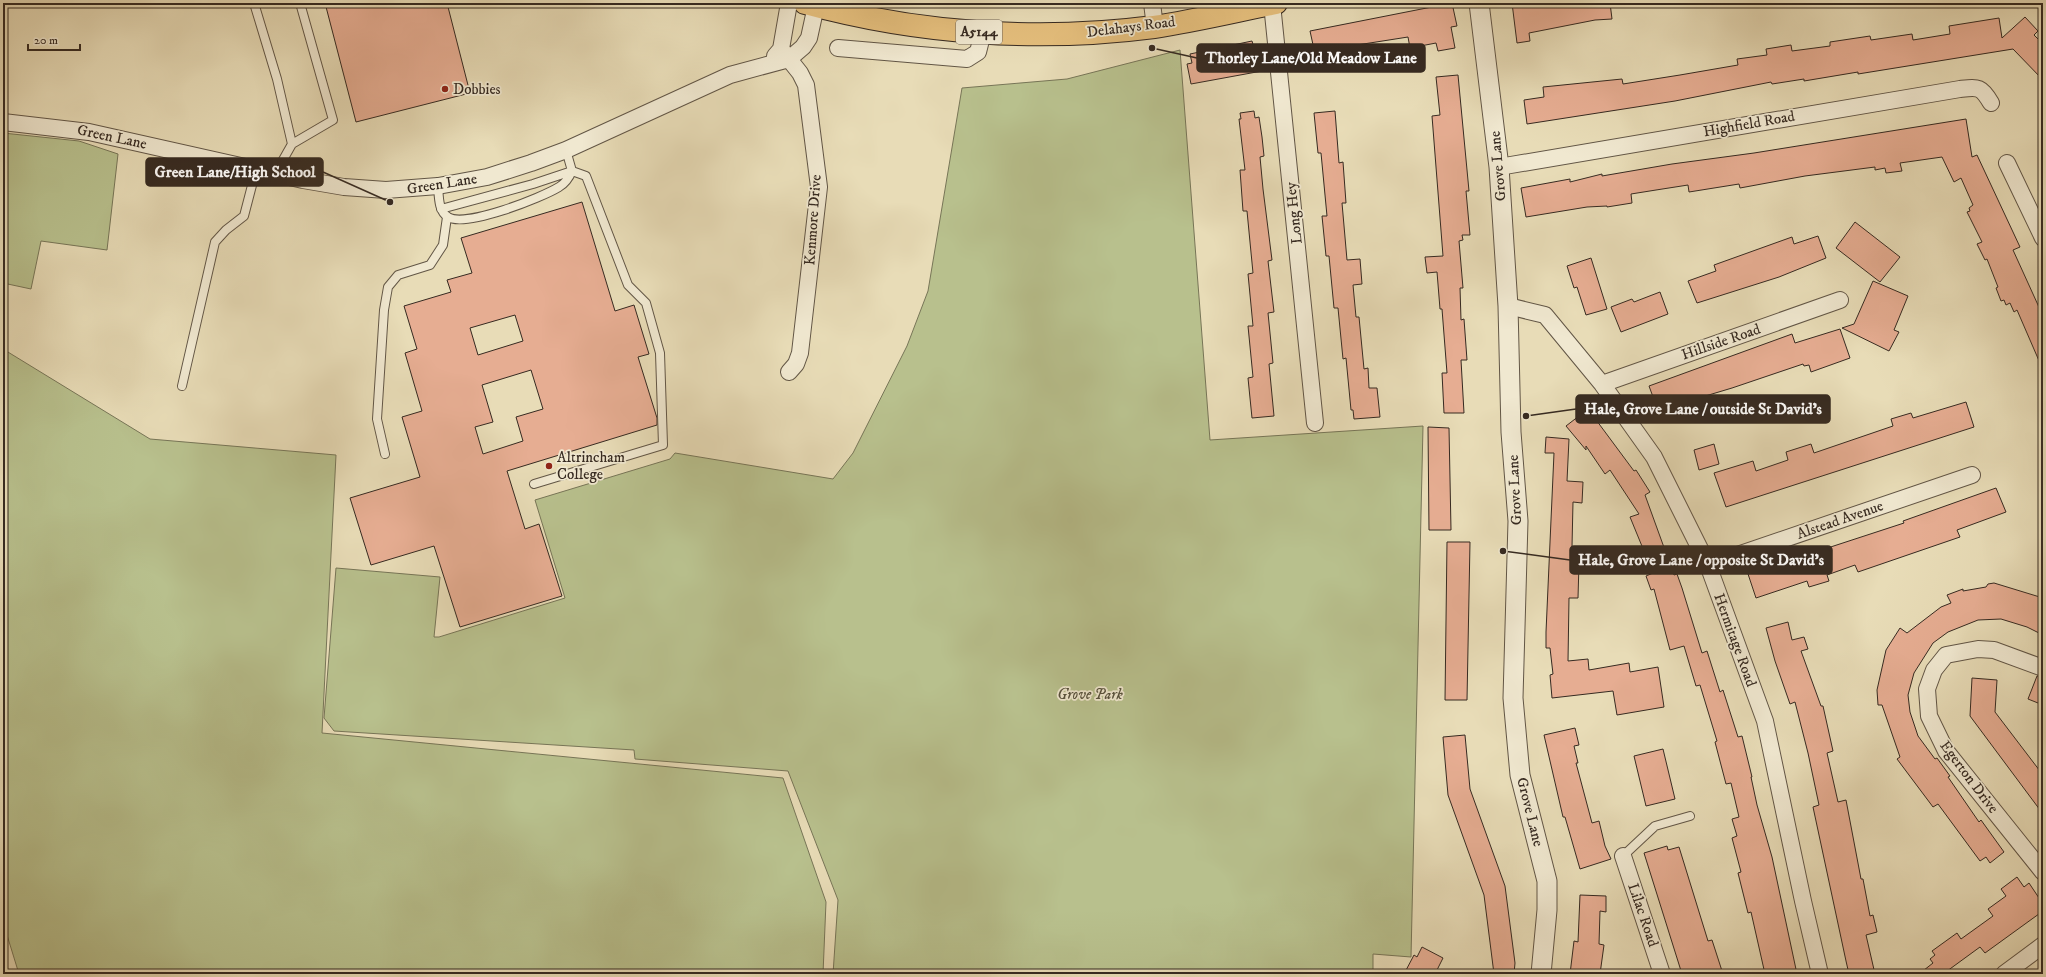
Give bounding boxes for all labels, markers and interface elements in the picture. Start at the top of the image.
street label: Delahays Road [1086,12,1177,42]
road number: A5144 [956,20,1002,44]
scale bar [28,26,80,52]
text: 20 m [34,33,58,48]
callout: Thorley Lane/Old Meadow Lane [1197,44,1425,72]
text: Thorley Lane/Old Meadow Lane [1204,48,1417,68]
place label: Dobbies [453,80,501,99]
marker: Dobbies [440,84,450,94]
street label: Highfield Road [1702,107,1797,141]
street label: Green Lane [75,120,149,154]
street label: Grove Lane [1485,130,1511,202]
callout: Green Lane/High School [146,158,323,186]
text: Green Lane/High School [155,162,317,182]
street label: Green Lane [406,169,478,199]
street label: Kenmore Drive [800,174,826,266]
street label: Long Hey [1281,180,1307,245]
street label: Hillside Road [1679,319,1763,364]
callout: Hale, Grove Lane / outside St David's [1576,395,1830,423]
text: Hale, Grove Lane / outside St David's [1584,399,1823,419]
place label: Altrincham College [557,448,625,484]
street label: Grove Lane [1504,454,1526,526]
marker: Altrincham College [544,461,554,471]
street label: Alstead Avenue [1794,496,1886,544]
callout: Hale, Grove Lane / opposite St David's [1570,546,1832,574]
text: Hale, Grove Lane / opposite St David's [1578,550,1825,570]
street label: Hermitage Road [1709,591,1761,690]
park label: Grove Park [1057,685,1124,704]
street label: Egerton Drive [1935,737,2003,817]
street label: Grove Lane [1512,775,1548,849]
street label: Lilac Road [1623,881,1663,950]

